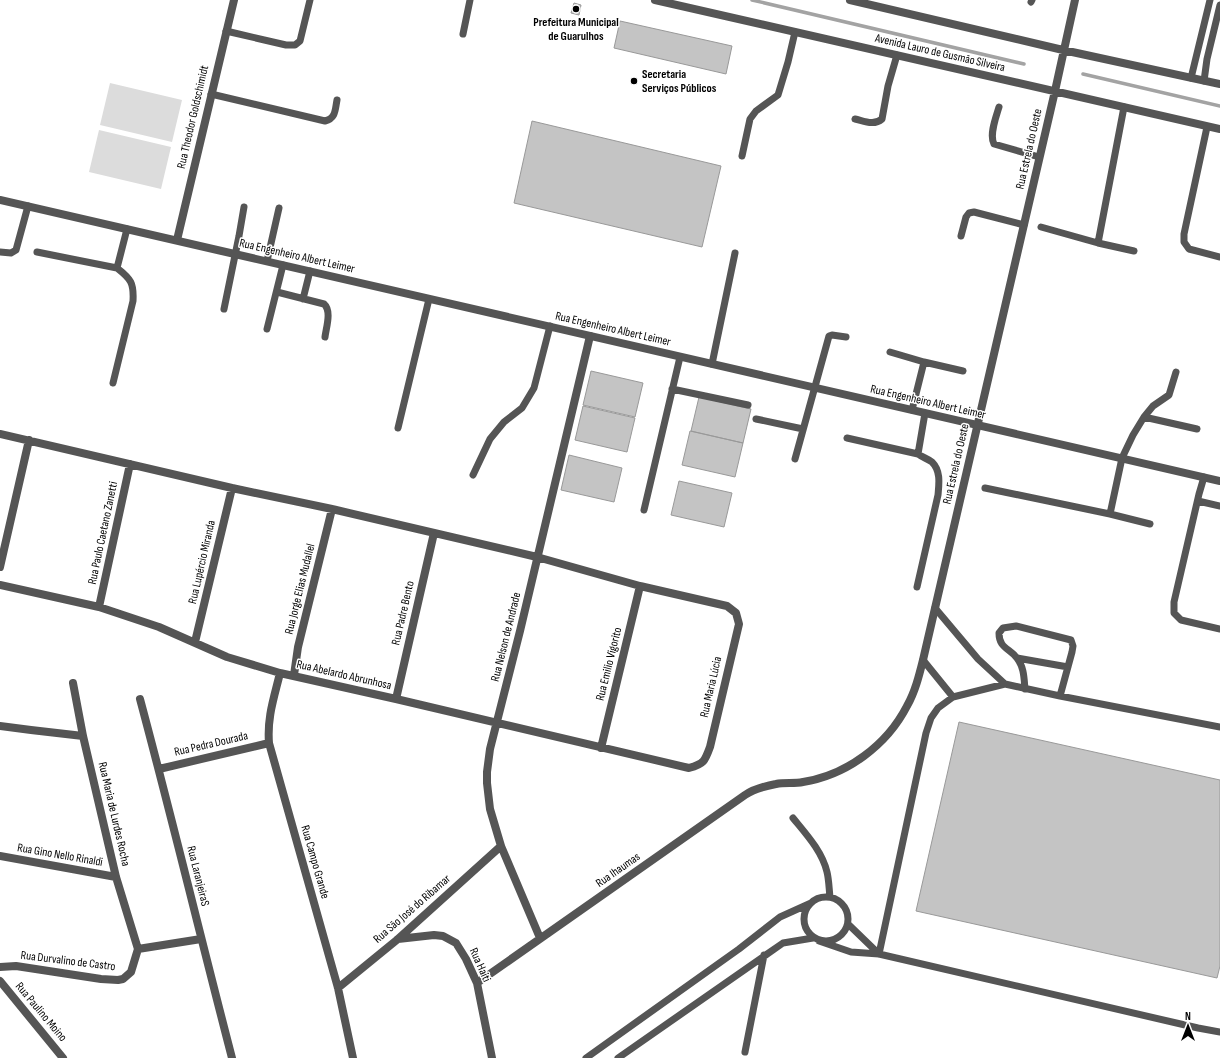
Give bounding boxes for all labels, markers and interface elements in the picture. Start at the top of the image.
marker: Prefeitura Municipal de Guarulhos [571,4,581,14]
place label: Prefeitura Municipal de Guarulhos [533,15,619,44]
street label: Avenida Lauro de Gusmão Silveira [873,31,1007,75]
street label: Rua Theodor Goldschimidt [174,64,212,170]
place label: Secretaria Serviços Públicos [642,67,717,96]
marker: Secretaria Serviços Públicos [629,76,639,86]
street label: Rua Estrela do Oeste [1012,107,1046,191]
street label: Rua Engenheiro Albert Leimer [238,235,357,277]
street label: Rua Engenheiro Albert Leimer [554,308,673,350]
street label: Rua Engenheiro Albert Leimer [869,381,988,423]
street label: Rua Estrela do Oeste [939,422,973,506]
street label: Rua Paulo Caetano Zanetti [85,480,121,586]
street label: Rua Lupércio Miranda [185,518,219,605]
street label: Rua Jorge Elias Mudallel [281,542,319,636]
street label: Rua Padre Bento [388,579,418,647]
street label: Rua Nelson de Andrade [488,591,524,683]
street label: Rua Emilio Vigorito [593,626,625,702]
street label: Rua Maria Lúcia [697,655,725,719]
street label: Rua Abelardo Abrunhosa [295,657,393,693]
street label: Rua Pedra Dourada [173,728,250,760]
street label: Rua Maria de Lurdes Rocha [95,760,133,868]
street label: Rua Campo Grande [297,824,333,901]
street label: Rua Gino Nello Rinaldi [16,840,104,870]
street label: Rua LaranjeiraS [183,844,213,908]
street label: Rua Ihaumas [593,849,643,891]
street label: Rua São José do Ribamar [370,871,454,947]
street label: Rua Haiti [466,946,494,984]
street label: Rua Durvalino de Castro [20,948,116,974]
street label: Rua Paulino Moino [12,979,70,1045]
north arrow [1168,1006,1208,1046]
text: N [1185,1010,1191,1023]

